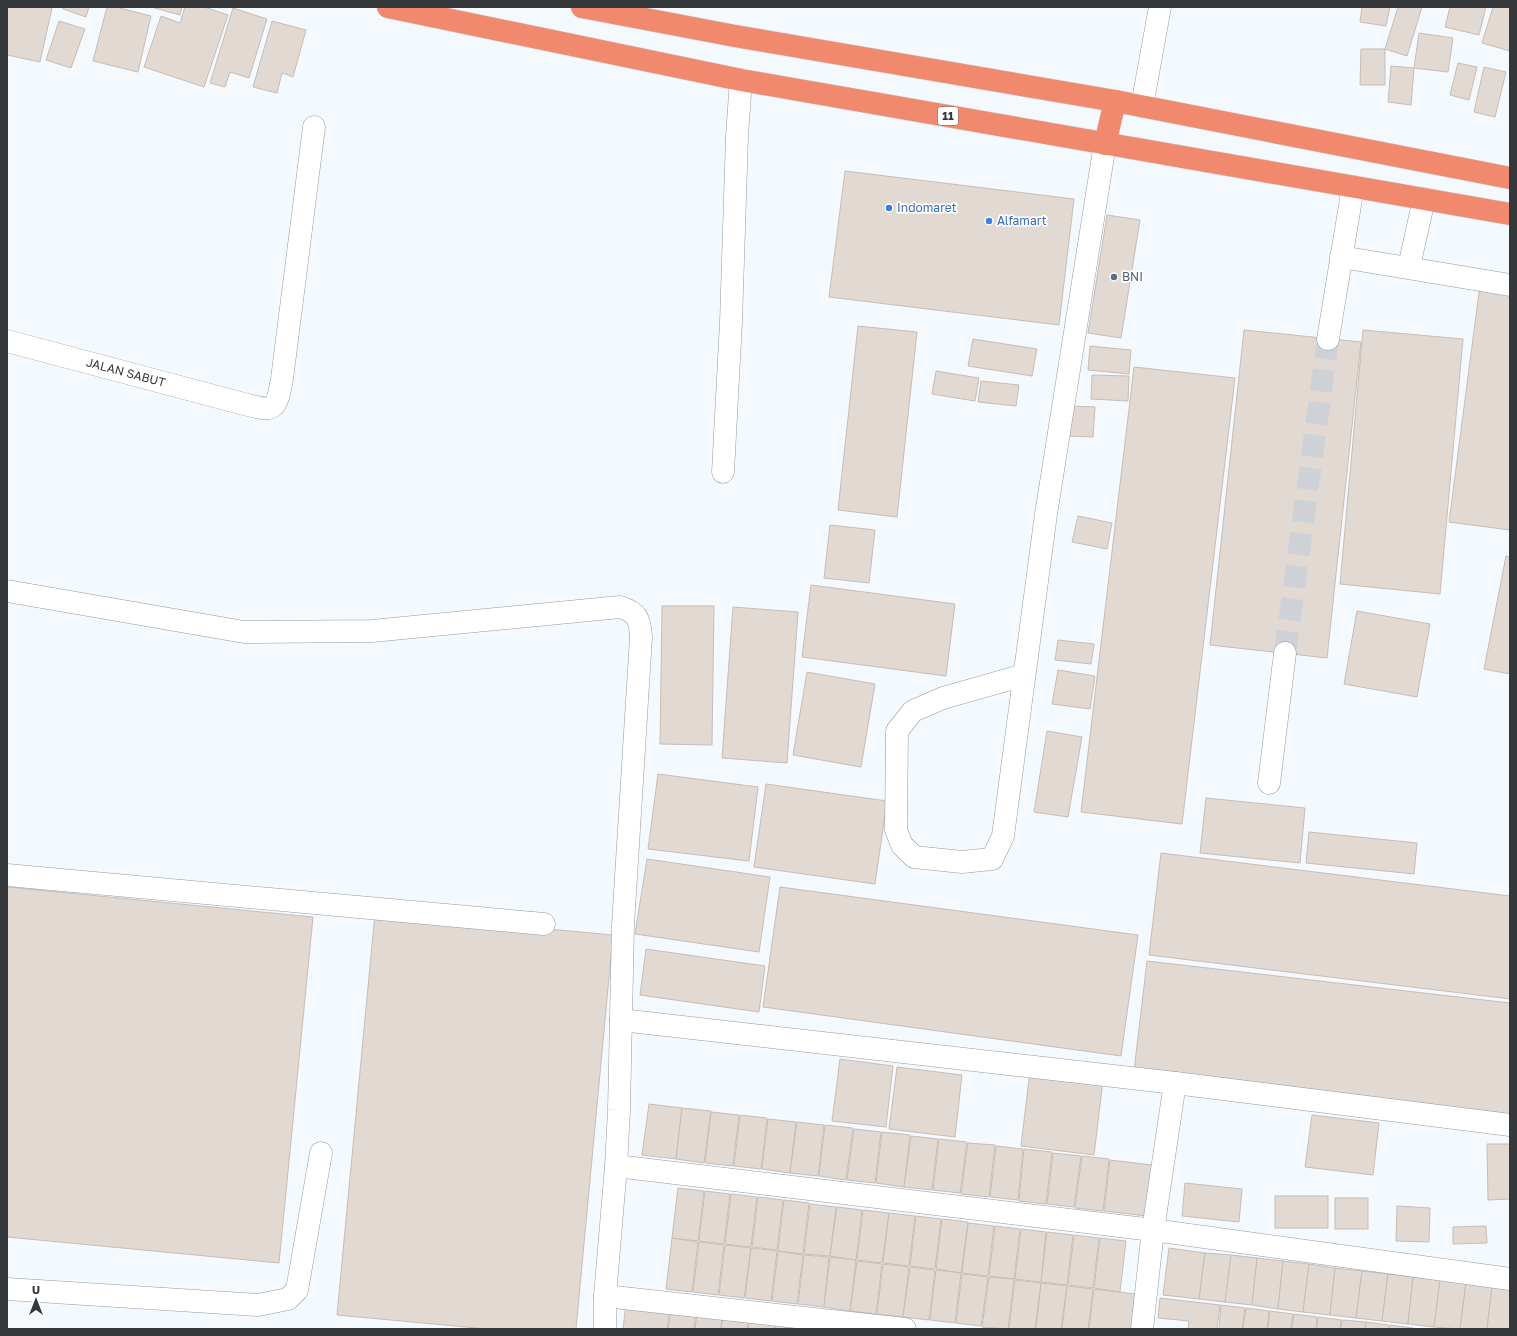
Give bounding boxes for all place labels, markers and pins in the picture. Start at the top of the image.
place label: Indomaret [897,200,957,215]
marker: Indomaret [884,203,894,213]
place label: Alfamart [997,213,1047,228]
marker: Alfamart [984,216,994,226]
place label: BNI [1122,269,1143,284]
marker: BNI [1109,272,1119,282]

